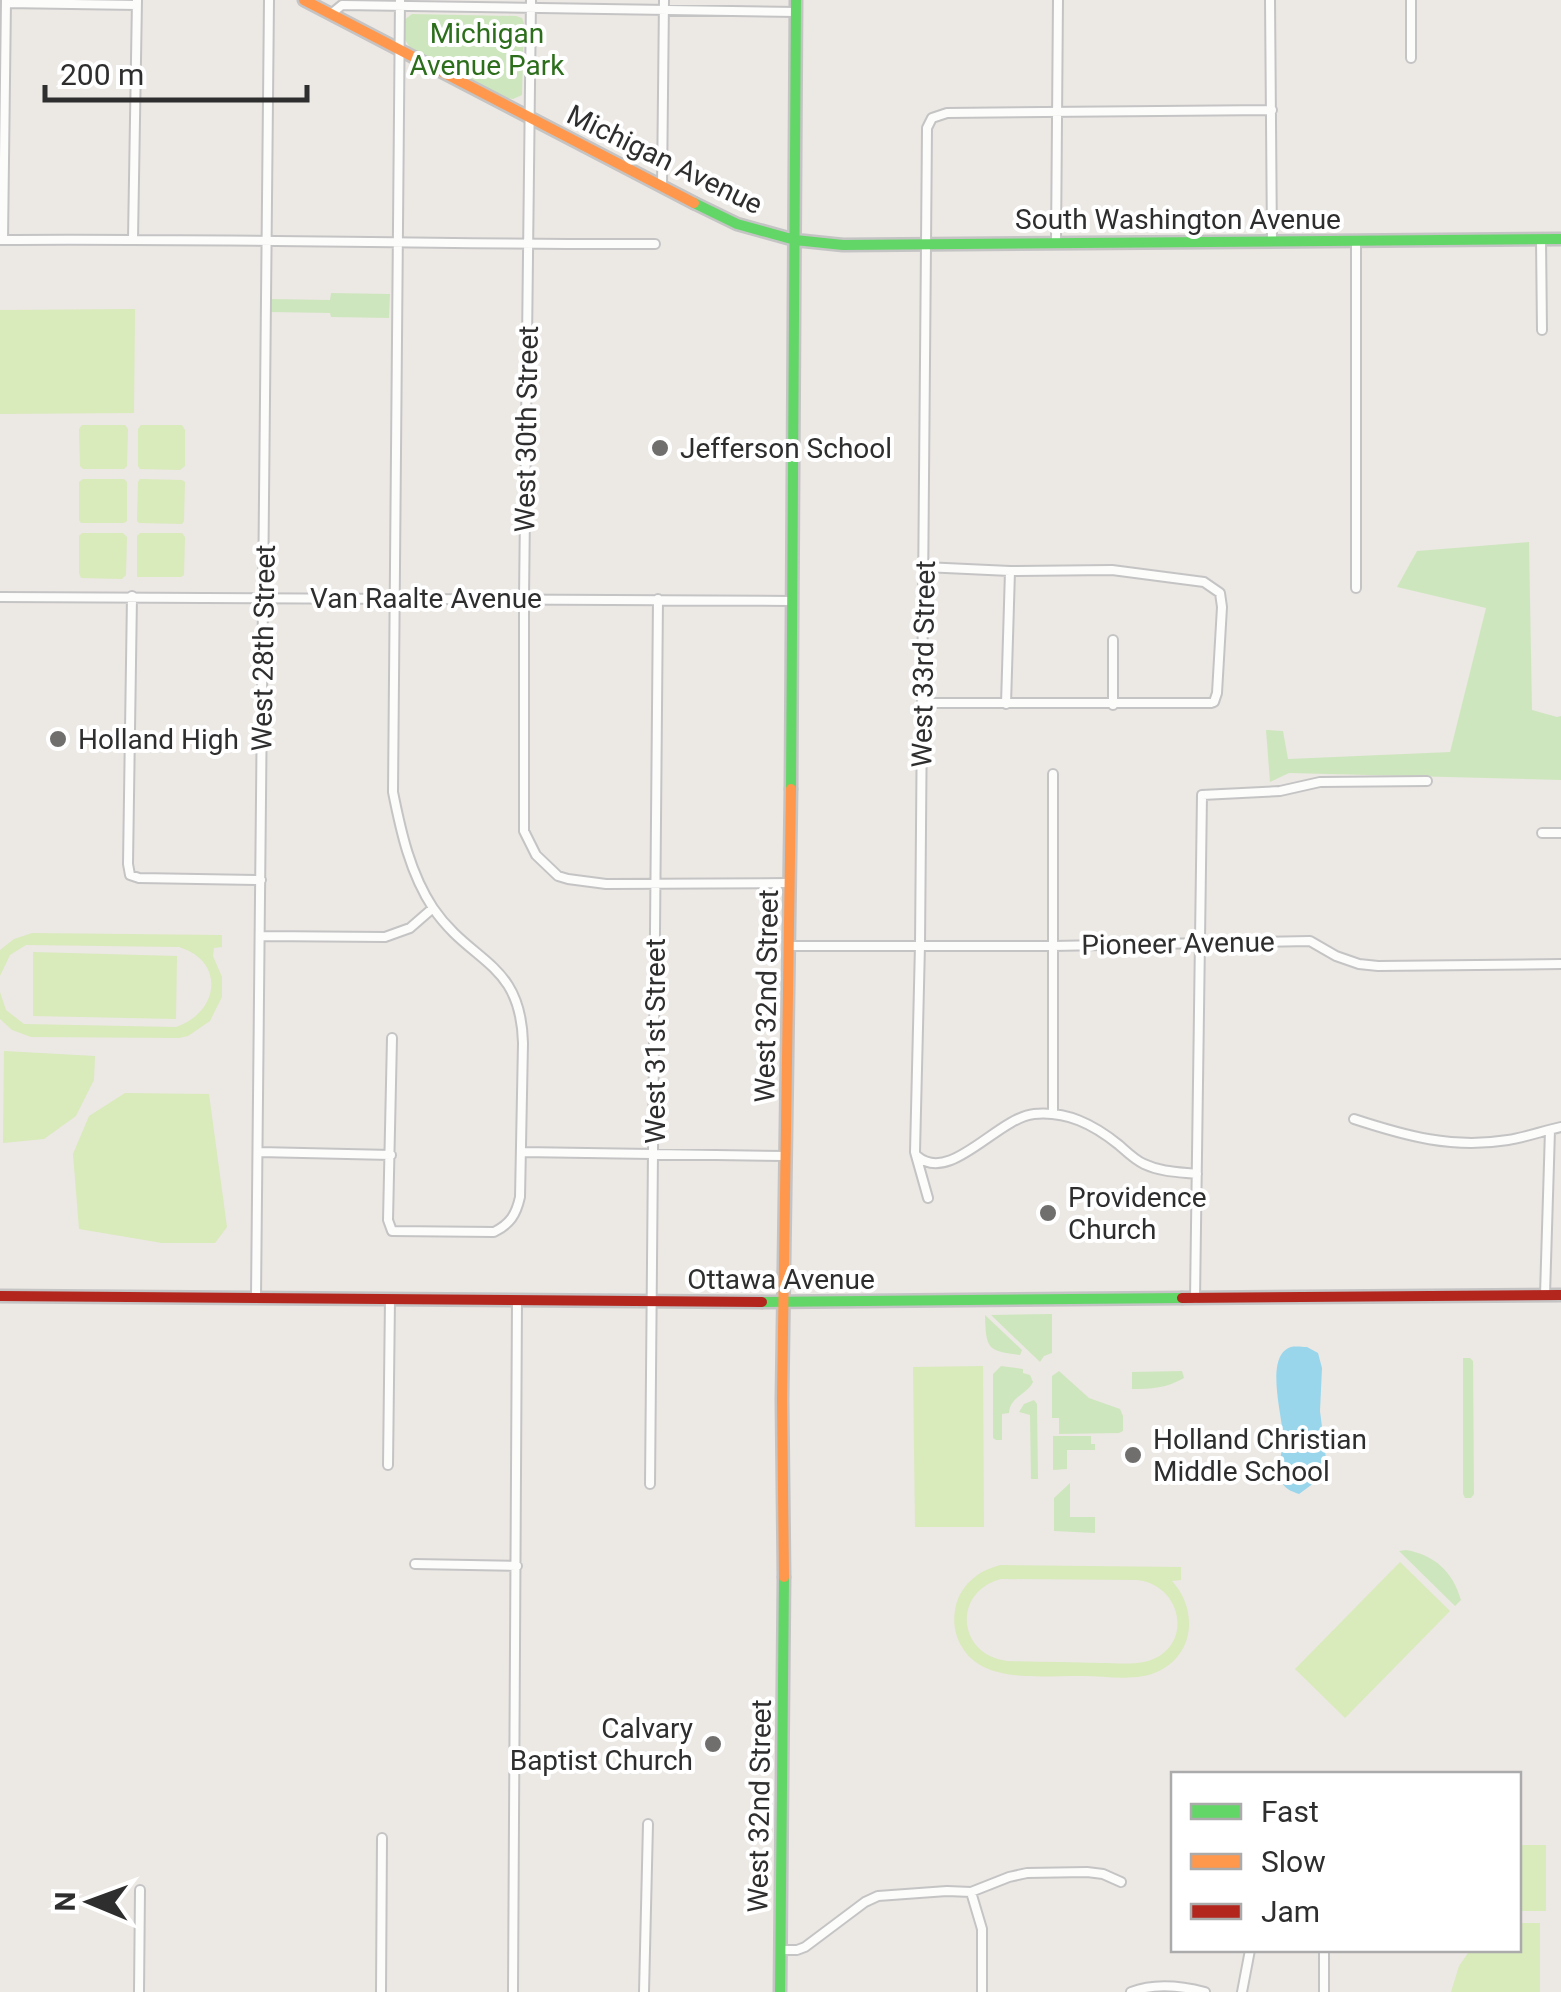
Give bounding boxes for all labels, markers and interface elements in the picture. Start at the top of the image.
park label: Michigan Avenue Park [410,17,565,82]
scale bar [45,40,308,102]
text: 200 m [60,57,144,92]
street label: Michigan Avenue [562,98,768,221]
street label: South Washington Avenue [1015,203,1341,236]
street label: West 30th Street [508,325,545,533]
place label: Jefferson School [680,432,892,465]
marker: Jefferson School [649,437,671,459]
street label: West 28th Street [245,544,282,752]
street label: West 33rd Street [905,560,942,768]
street label: Van Raalte Avenue [310,582,542,615]
place label: Holland High [78,723,239,756]
marker: Holland High [47,728,69,750]
street label: West 32nd Street [748,889,785,1103]
street label: Pioneer Avenue [1081,925,1275,962]
street label: West 31st Street [639,938,672,1144]
place label: Providence Church [1068,1181,1207,1246]
marker: Providence Church [1037,1202,1059,1224]
street label: Ottawa Avenue [687,1263,875,1296]
place label: Holland Christian Middle School [1153,1423,1367,1488]
marker: Holland Christian Middle School [1122,1444,1144,1466]
street label: West 32nd Street [741,1699,778,1913]
place label: Calvary Baptist Church [510,1712,693,1777]
marker: Calvary Baptist Church [702,1733,724,1755]
legend [1171,1772,1521,1952]
text: Fast [1261,1794,1319,1829]
text: Slow [1261,1844,1326,1879]
north arrow [40,1852,140,1952]
text: N [49,1891,82,1912]
text: Jam [1261,1894,1320,1929]

